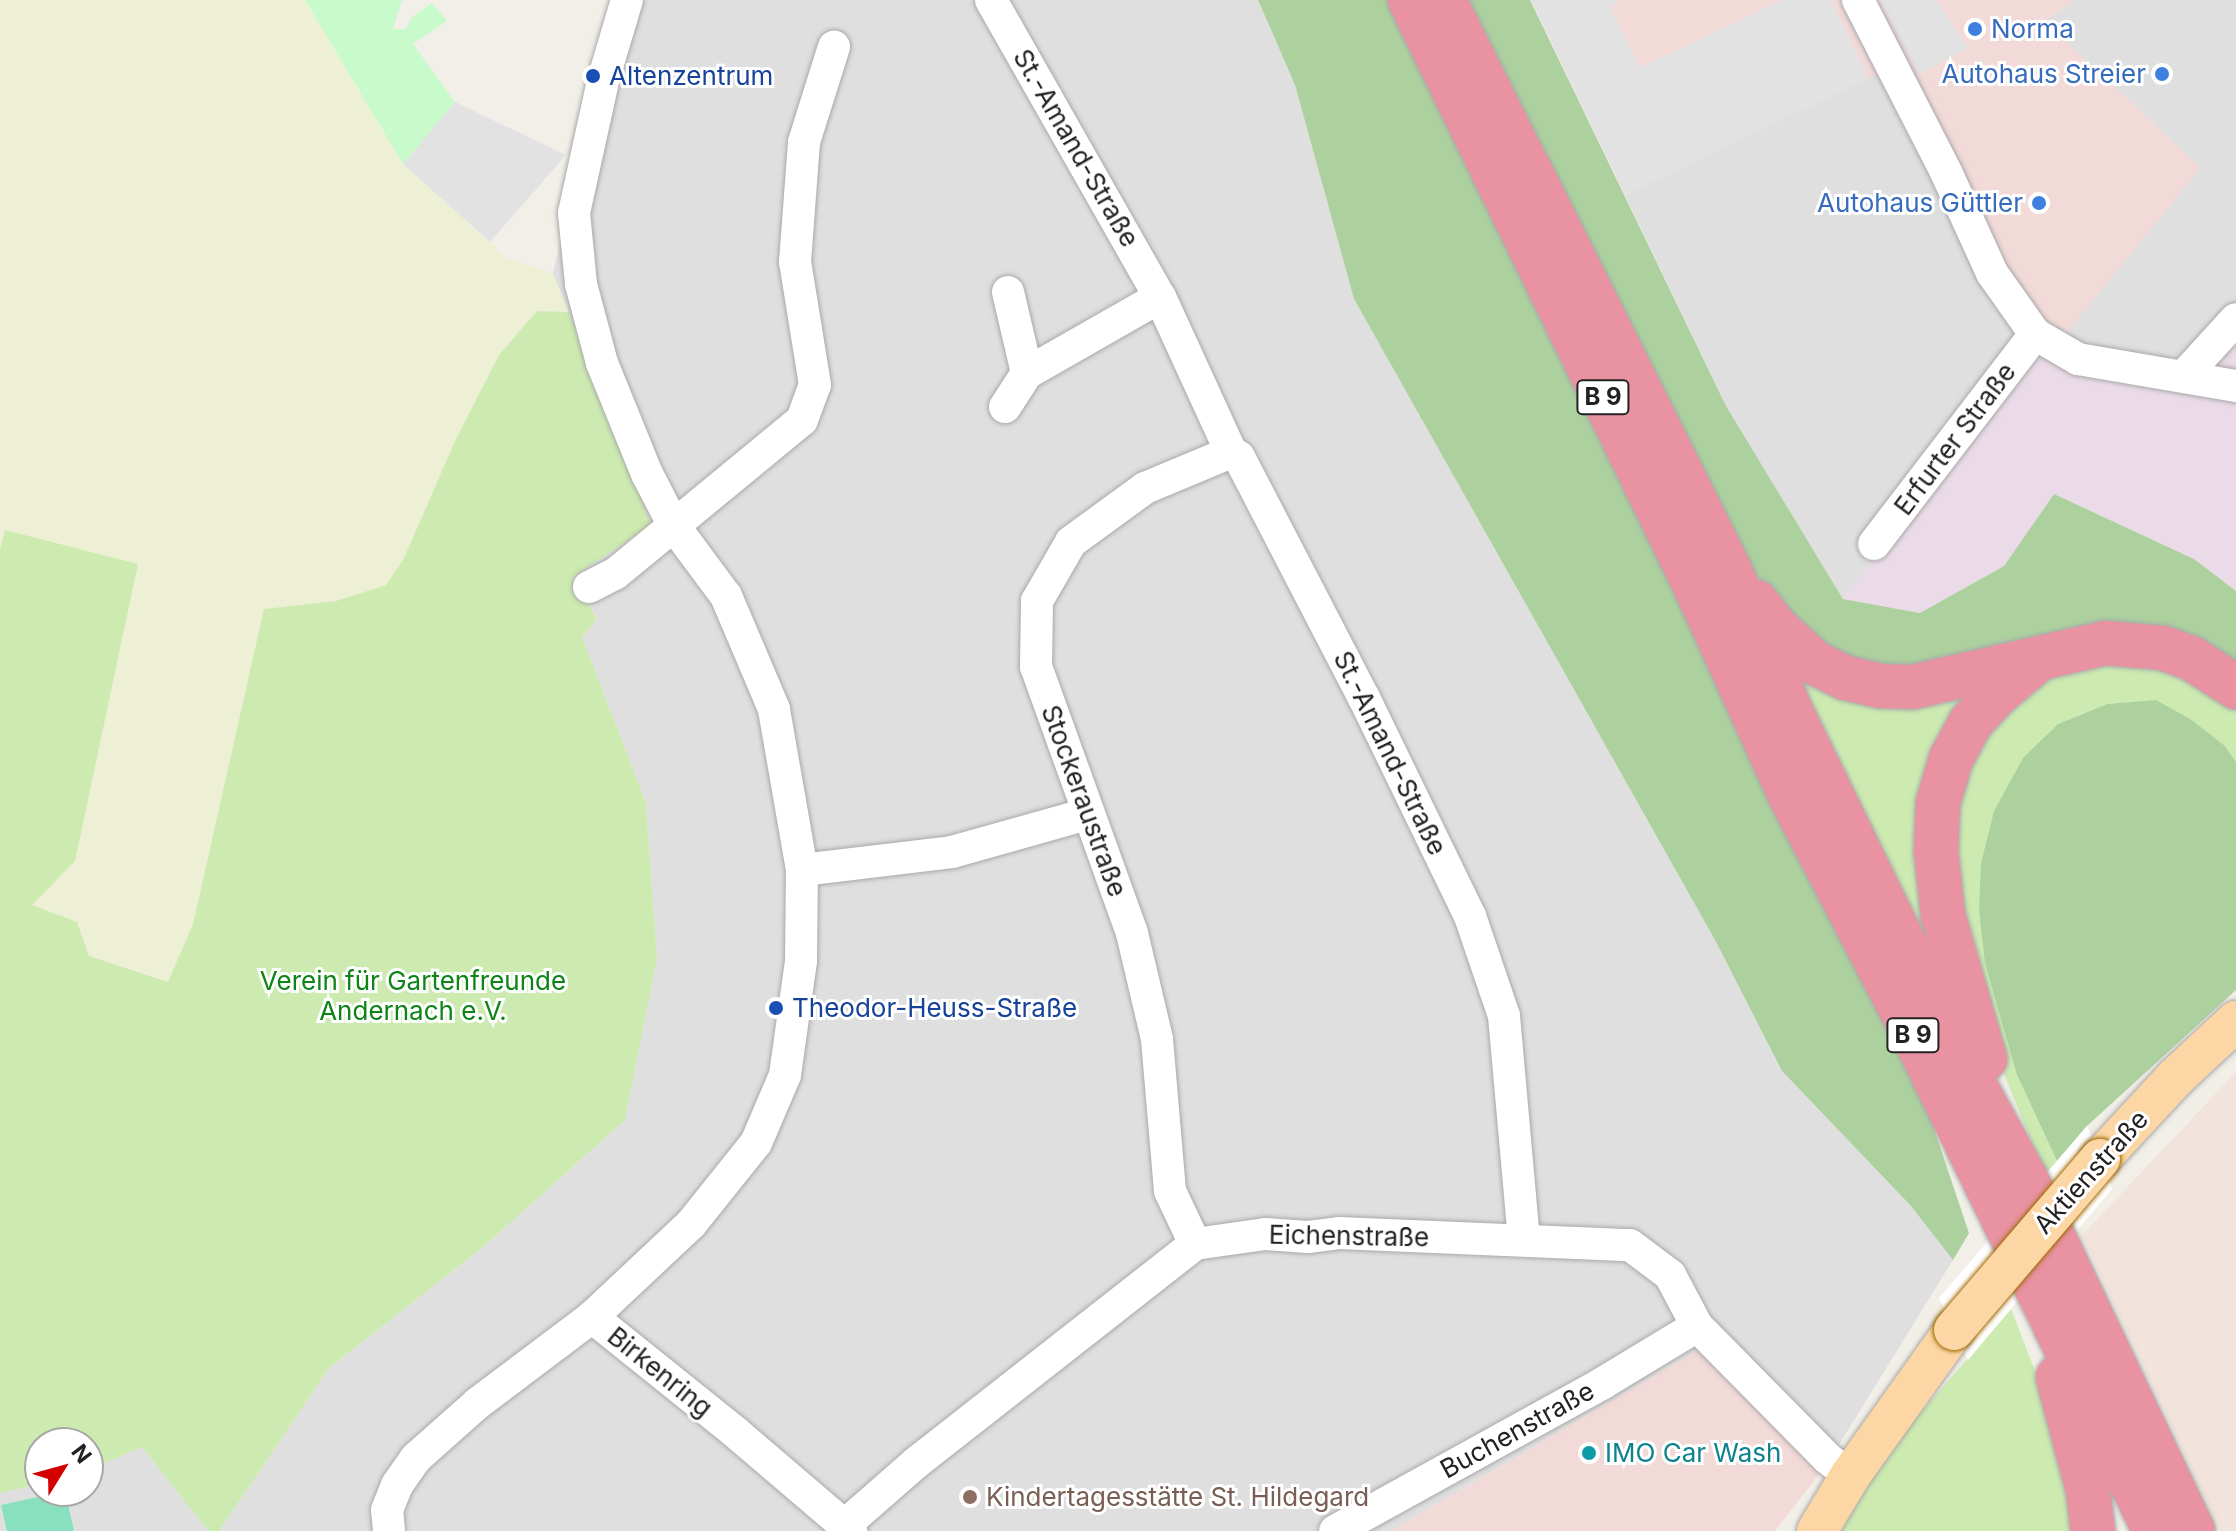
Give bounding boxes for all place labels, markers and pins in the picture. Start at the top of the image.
place label: Norma [1991,13,2074,45]
marker: Norma [1966,20,1984,38]
place label: Autohaus Streier [1942,58,2146,90]
place label: Altenzentrum [609,60,773,92]
marker: Autohaus Streier [2153,65,2171,83]
marker: Altenzentrum [584,67,602,85]
place label: Autohaus Güttler [1817,187,2023,219]
marker: Autohaus Güttler [2030,194,2048,212]
place label: Theodor-Heuss-Straße [792,992,1077,1024]
marker: Theodor-Heuss-Straße [767,999,785,1017]
place label: IMO Car Wash [1605,1437,1781,1469]
marker: IMO Car Wash [1580,1444,1598,1462]
place label: Kindertagesstätte St. Hildegard [986,1481,1369,1513]
marker: Kindertagesstätte St. Hildegard [961,1488,979,1506]

